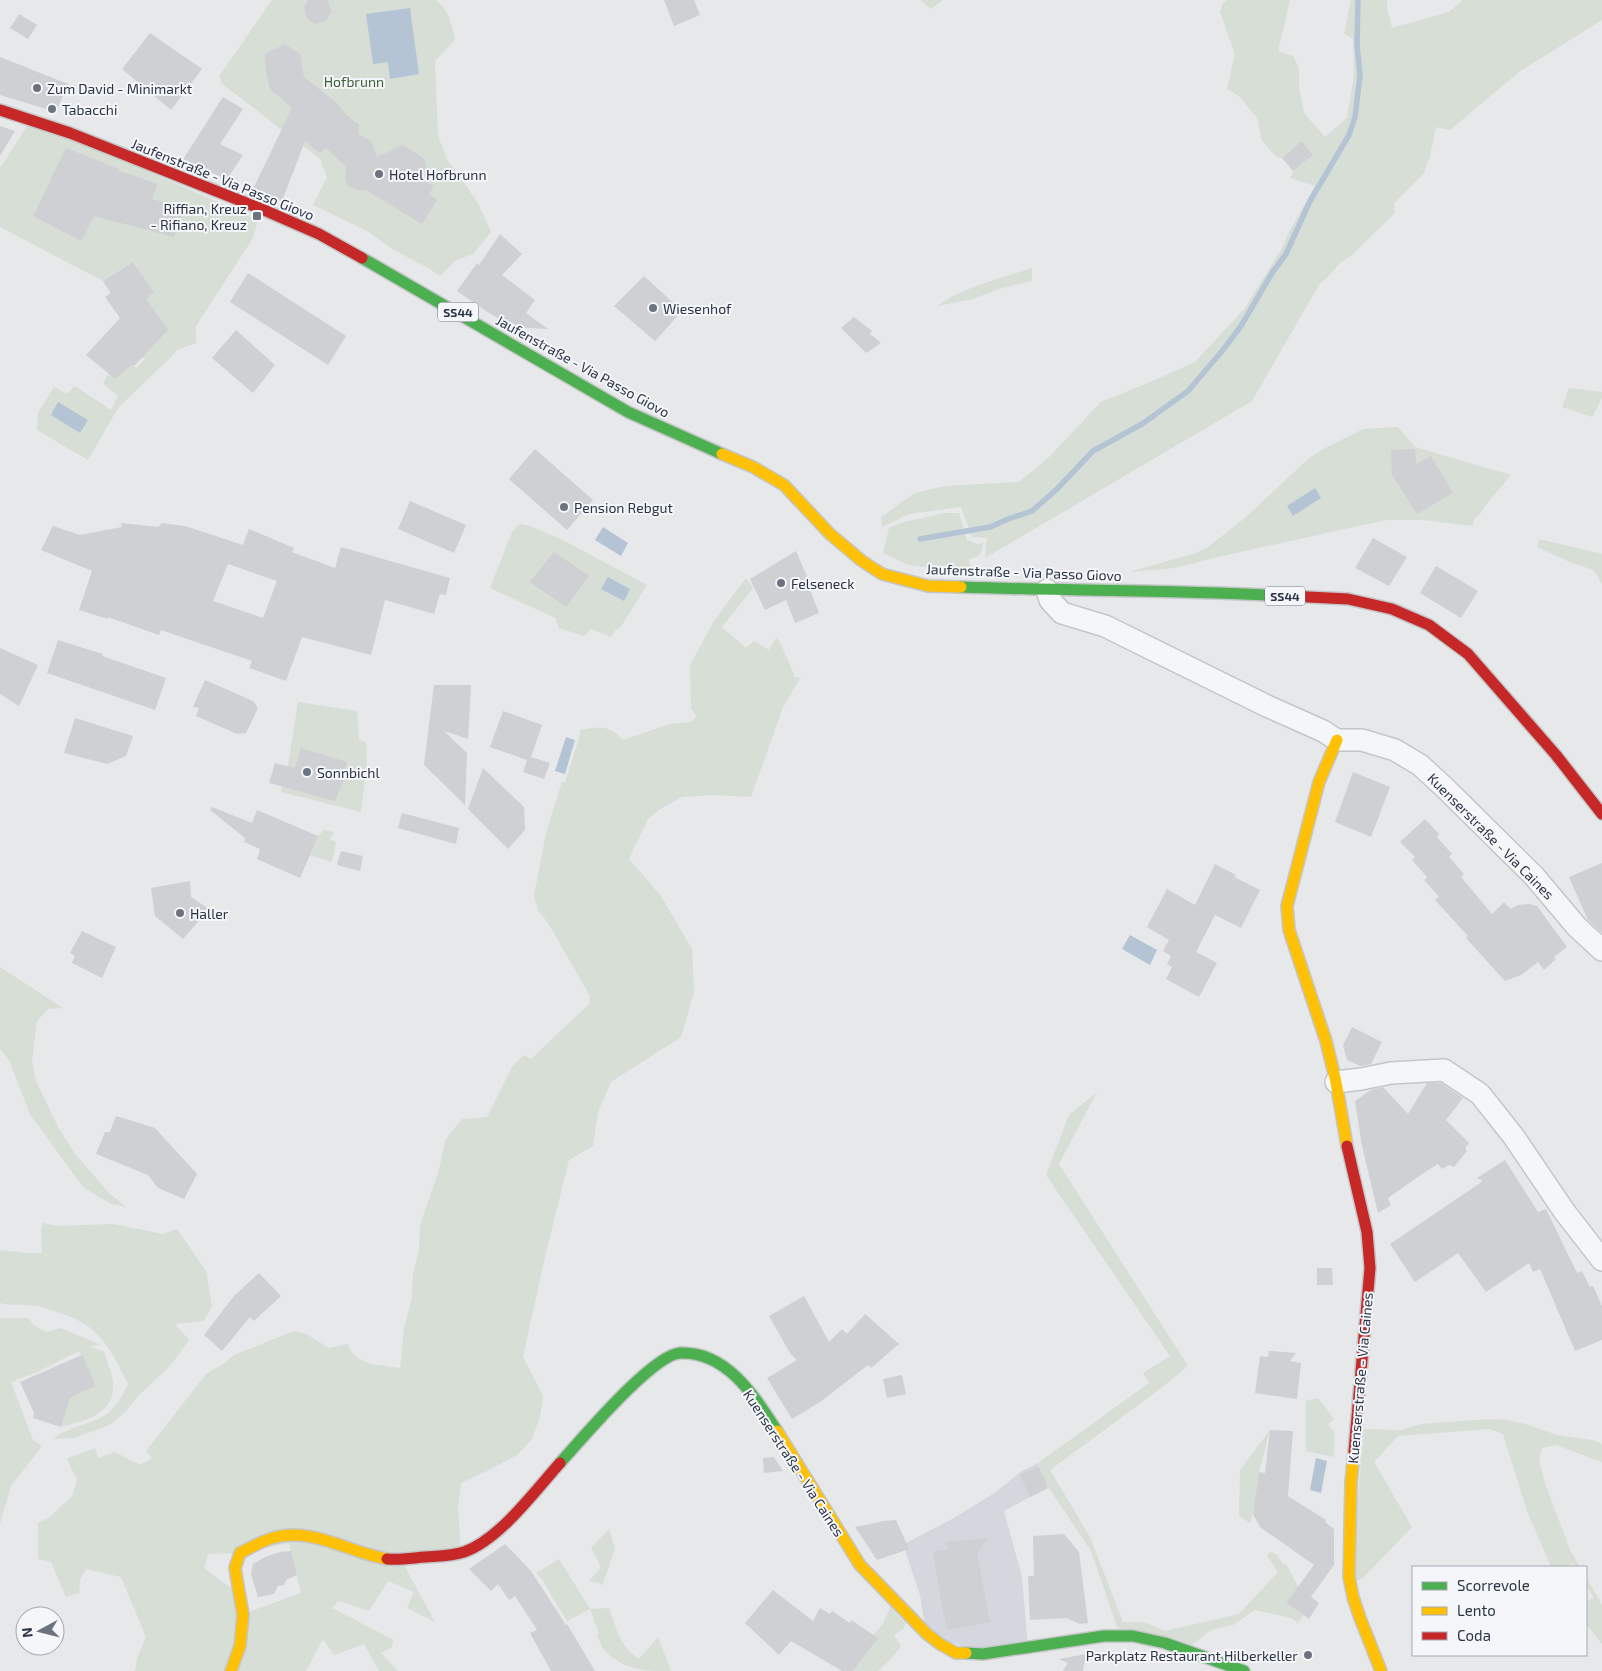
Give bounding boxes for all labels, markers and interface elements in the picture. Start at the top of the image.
park label: Hofbrunn [324,73,384,90]
place label: Zum David - Minimarkt [47,80,192,97]
marker: Zum David - Minimarkt [31,82,43,94]
place label: Tabacchi [62,101,117,118]
marker: Tabacchi [46,103,58,115]
street label: Jaufenstraße - Via Passo Giovo [129,134,317,224]
place label: Hotel Hofbrunn [389,166,487,183]
marker: Hotel Hofbrunn [373,168,385,180]
place label: Riffian, Kreuz - Rifiano, Kreuz [151,200,247,233]
marker: Riffian, Kreuz - Rifiano, Kreuz [251,210,263,222]
place label: Wiesenhof [663,300,732,317]
road number: SS44 [438,302,478,322]
marker: Wiesenhof [647,302,659,314]
street label: Jaufenstraße - Via Passo Giovo [493,311,673,421]
place label: Pension Rebgut [574,499,673,516]
marker: Pension Rebgut [558,501,570,513]
street label: Jaufenstraße - Via Passo Giovo [926,560,1122,584]
place label: Felseneck [791,575,854,592]
marker: Felseneck [775,577,787,589]
road number: SS44 [1265,586,1305,606]
place label: Sonnbichl [317,764,381,781]
marker: Sonnbichl [301,766,313,778]
street label: Kuenserstraße - Via Caines [1424,769,1558,903]
place label: Haller [190,905,229,922]
marker: Haller [174,907,186,919]
street label: Kuenserstraße - Via Caines [1344,1292,1376,1464]
street label: Kuenserstraße - Via Caines [740,1386,848,1540]
legend [1412,1566,1587,1656]
text: Scorrevole [1457,1576,1530,1594]
text: Lento [1457,1601,1496,1619]
north arrow [15,1606,65,1656]
text: Coda [1457,1626,1491,1644]
text: N [18,1627,36,1639]
place label: Parkplatz Restaurant Hilberkeller [1086,1647,1298,1664]
marker: Parkplatz Restaurant Hilberkeller [1302,1649,1314,1661]

